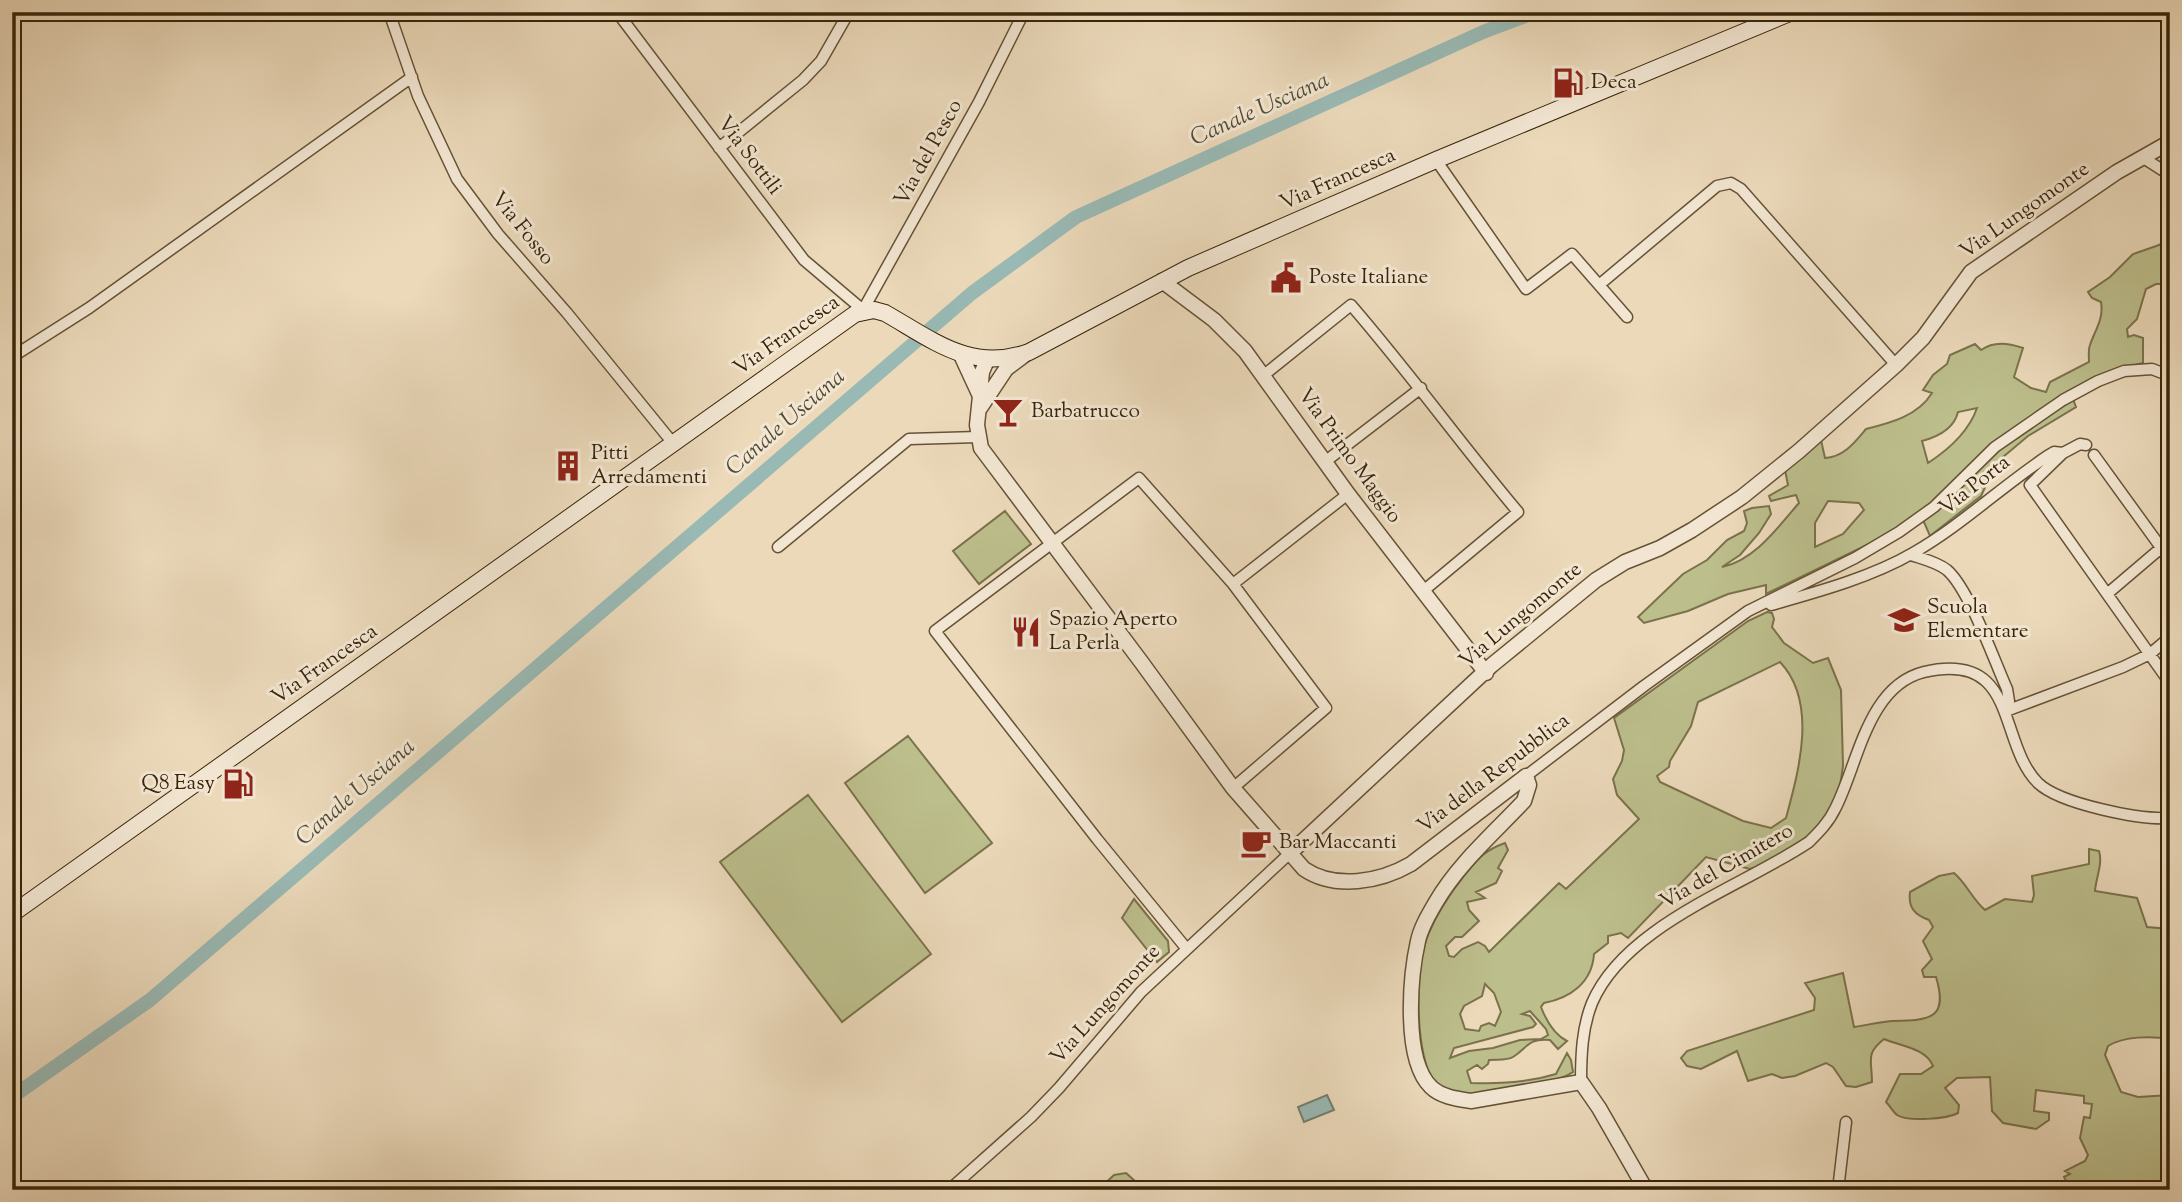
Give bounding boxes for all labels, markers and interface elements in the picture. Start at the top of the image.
water label: Canale Usciana [1185,65,1335,155]
fuel station icon: Deca [1551,66,1585,100]
place label: Deca [1591,68,1637,98]
street label: Via del Pesco [887,94,971,212]
street label: Via Sottili [709,110,789,202]
street label: Via Francesca [1275,141,1401,219]
street label: Via Lungomonte [1954,155,2096,267]
street label: Via Fosso [483,186,561,272]
public building icon: Poste Italiane [1269,261,1303,295]
place label: Poste Italiane [1309,263,1428,293]
street label: Via Francesca [728,288,846,384]
water label: Canale Usciana [719,362,853,484]
street label: Via Primo Maggio [1290,382,1408,530]
bar icon: Barbatrucco [991,395,1025,429]
place label: Barbatrucco [1031,397,1140,427]
place label: Pitti Arredamenti [591,439,707,493]
street label: Via Porta [1933,448,2017,523]
building icon: Pitti Arredamenti [551,449,585,483]
street label: Via Lungomonte [1453,556,1589,676]
place label: Scuola Elementare [1927,593,2029,647]
school or university icon: Scuola Elementare [1887,603,1921,637]
place label: Spazio Aperto La Perla [1049,605,1177,659]
restaurant icon: Spazio Aperto La Perla [1009,615,1043,649]
street label: Via Francesca [266,617,384,713]
street label: Via della Repubblica [1411,706,1577,841]
water label: Canale Usciana [289,732,423,854]
fuel station icon: Q8 Easy [221,767,255,801]
place label: Q8 Easy [141,769,216,799]
street label: Via del Cimitero [1655,817,1799,917]
cafe icon: Bar Maccanti [1239,826,1273,860]
place label: Bar Maccanti [1279,828,1397,858]
street label: Via Lungomonte [1044,938,1168,1072]

